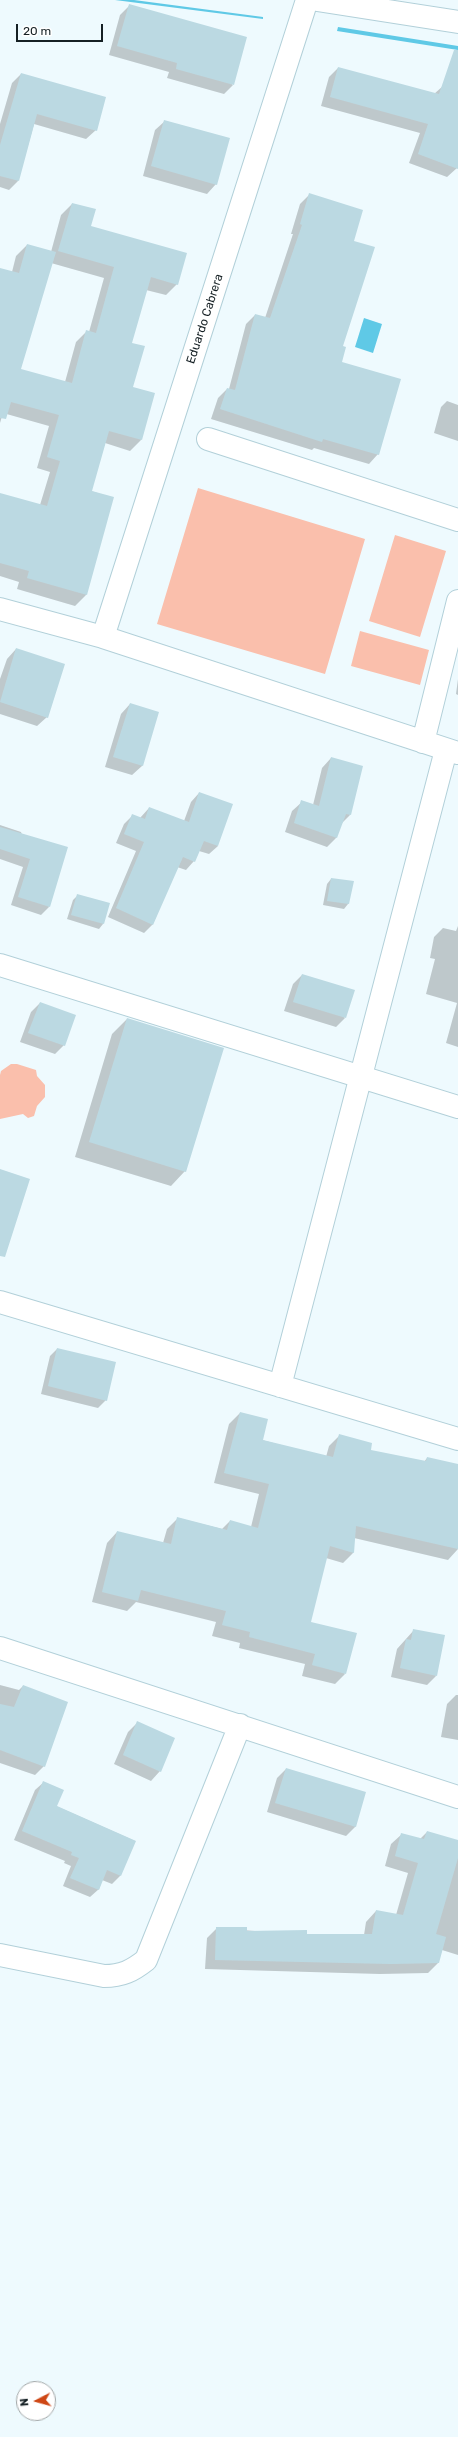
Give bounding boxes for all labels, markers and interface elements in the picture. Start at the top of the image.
scale bar [18,16,105,42]
text: 20 m [23,24,51,38]
street label: Eduardo Cabrera [184,272,226,366]
north arrow [16,2381,56,2421]
text: N [18,2398,31,2407]

